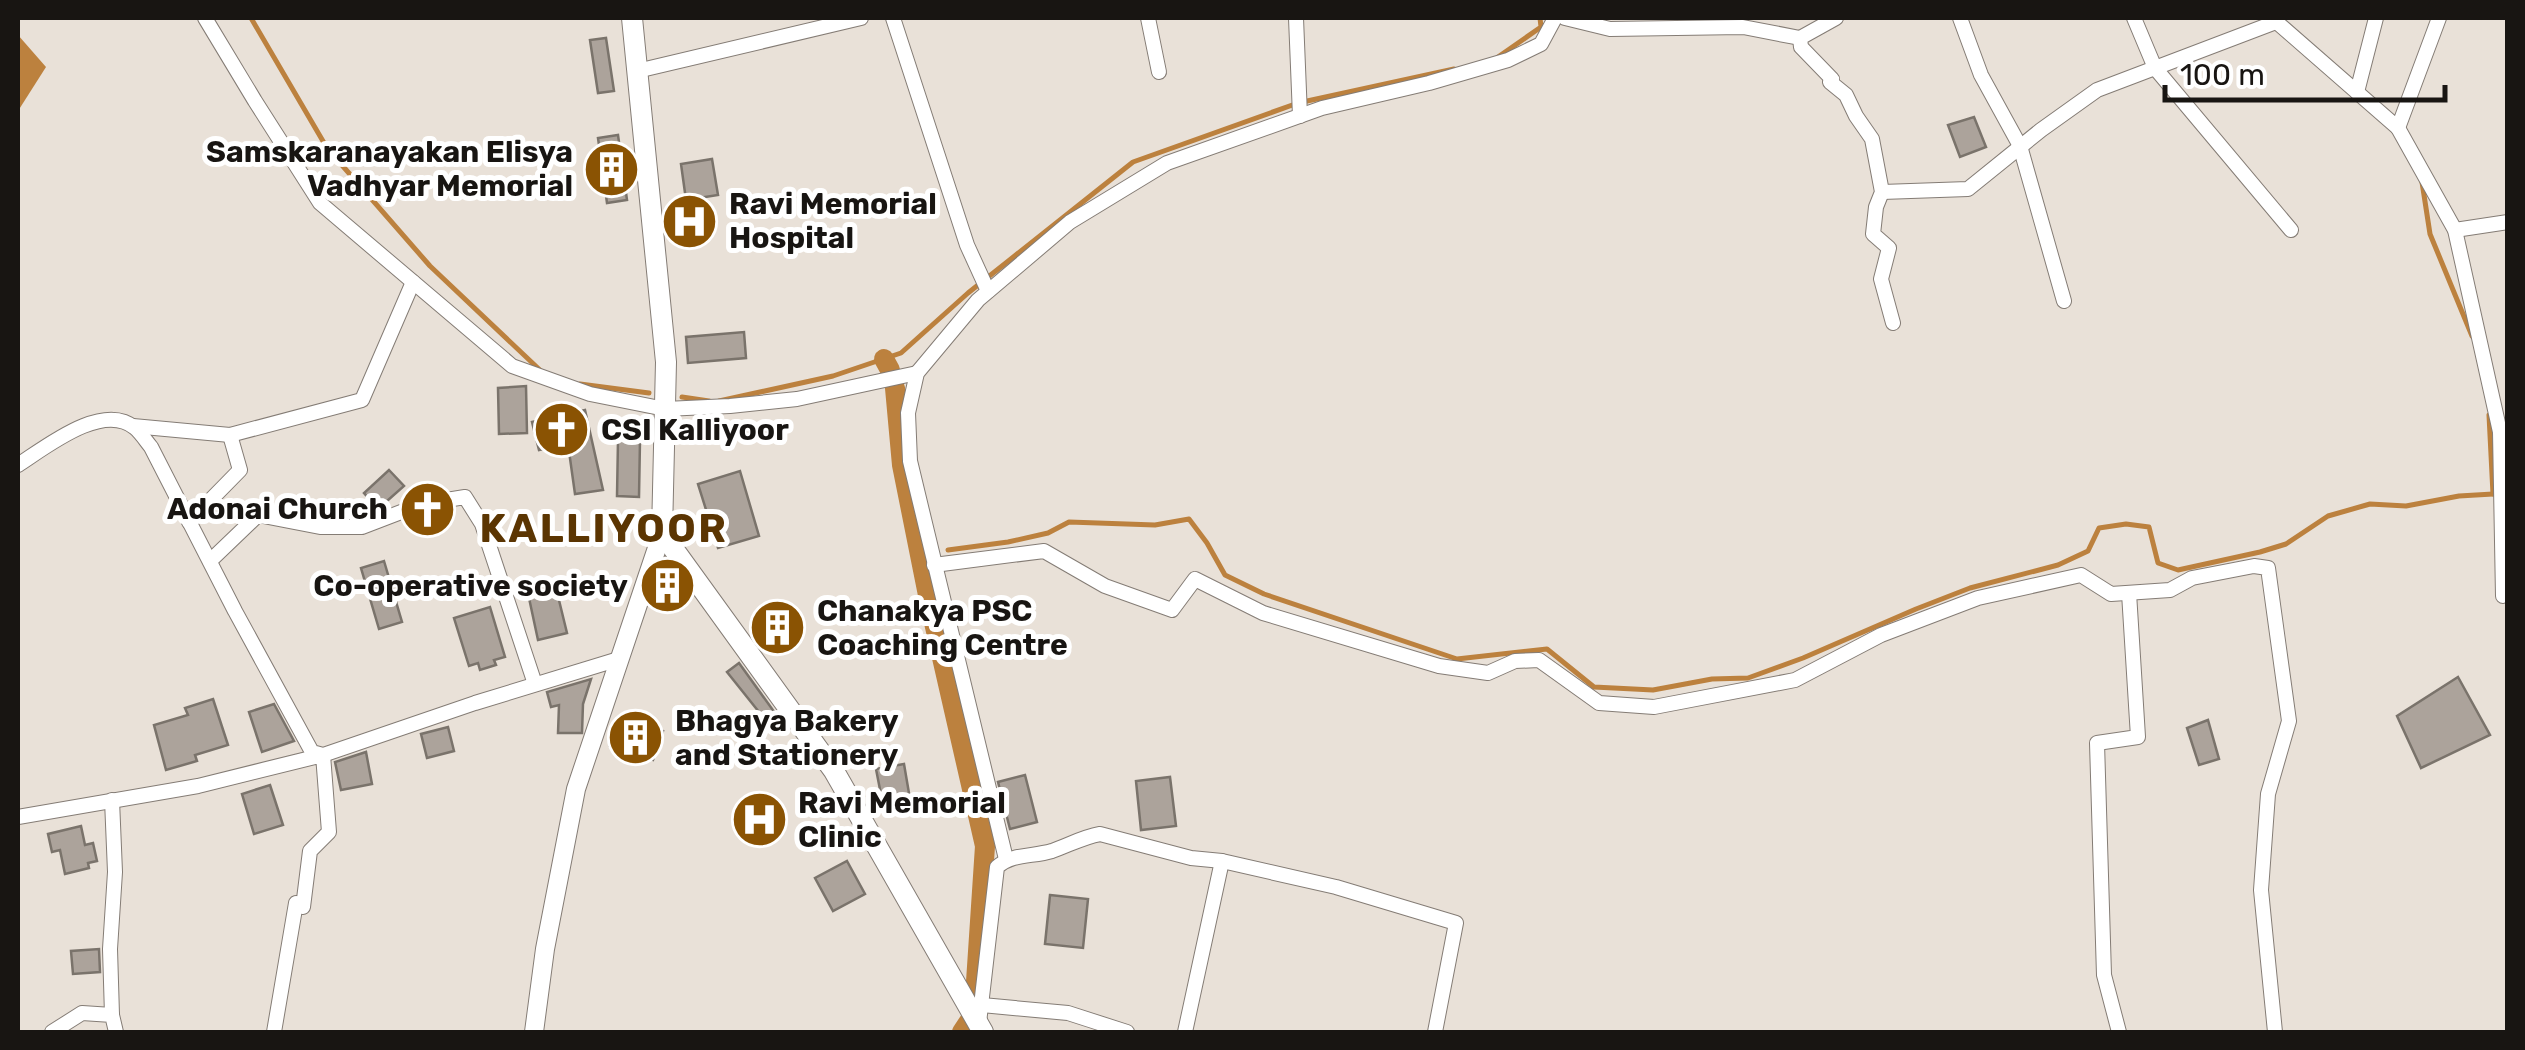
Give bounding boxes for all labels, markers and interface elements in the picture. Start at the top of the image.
scale bar [2165,40,2445,102]
text: 100 m [2180,57,2265,93]
place label: Samskaranayakan Elisya Vadhyar Memorial [206,134,573,204]
building icon: Samskaranayakan Elisya Vadhyar Memorial [582,139,642,199]
place label: Ravi Memorial Hospital [729,186,937,256]
hospital icon: Ravi Memorial Hospital [660,191,720,251]
church icon: CSI Kalliyoor [532,400,592,460]
place label: CSI Kalliyoor [601,412,789,448]
church icon: Adonai Church [397,479,457,539]
place label: Adonai Church [167,491,388,527]
district label: KALLIYOOR [480,505,728,552]
building icon: Co-operative society [637,556,697,616]
place label: Co-operative society [313,568,628,604]
place label: Chanakya PSC Coaching Centre [817,593,1068,663]
building icon: Chanakya PSC Coaching Centre [748,598,808,658]
place label: Bhagya Bakery and Stationery [675,703,899,773]
building icon: Bhagya Bakery and Stationery [606,708,666,768]
place label: Ravi Memorial Clinic [798,785,1006,855]
hospital icon: Ravi Memorial Clinic [729,790,789,850]

